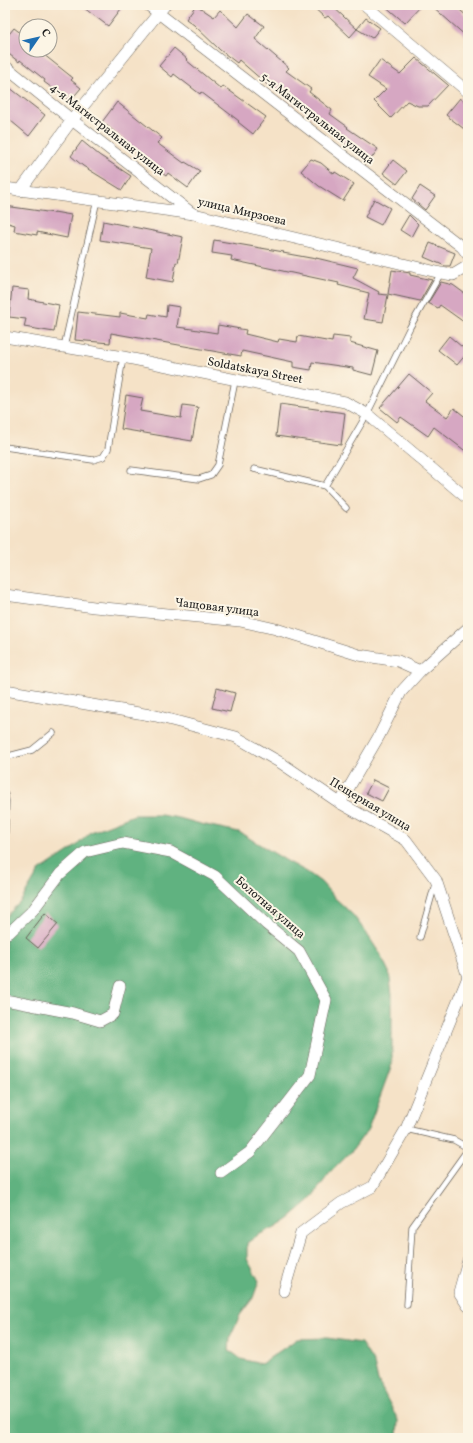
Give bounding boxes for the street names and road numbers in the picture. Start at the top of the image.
street label: 5-я Магистральная улица [257,69,377,169]
street label: 4-я Магистральная улица [46,80,168,180]
street label: улица Мирзоева [196,194,288,230]
street label: Soldatskaya Street [206,354,304,388]
street label: Чащовая улица [174,595,260,621]
street label: Пещерная улица [326,774,414,836]
street label: Болотная улица [232,873,308,943]

